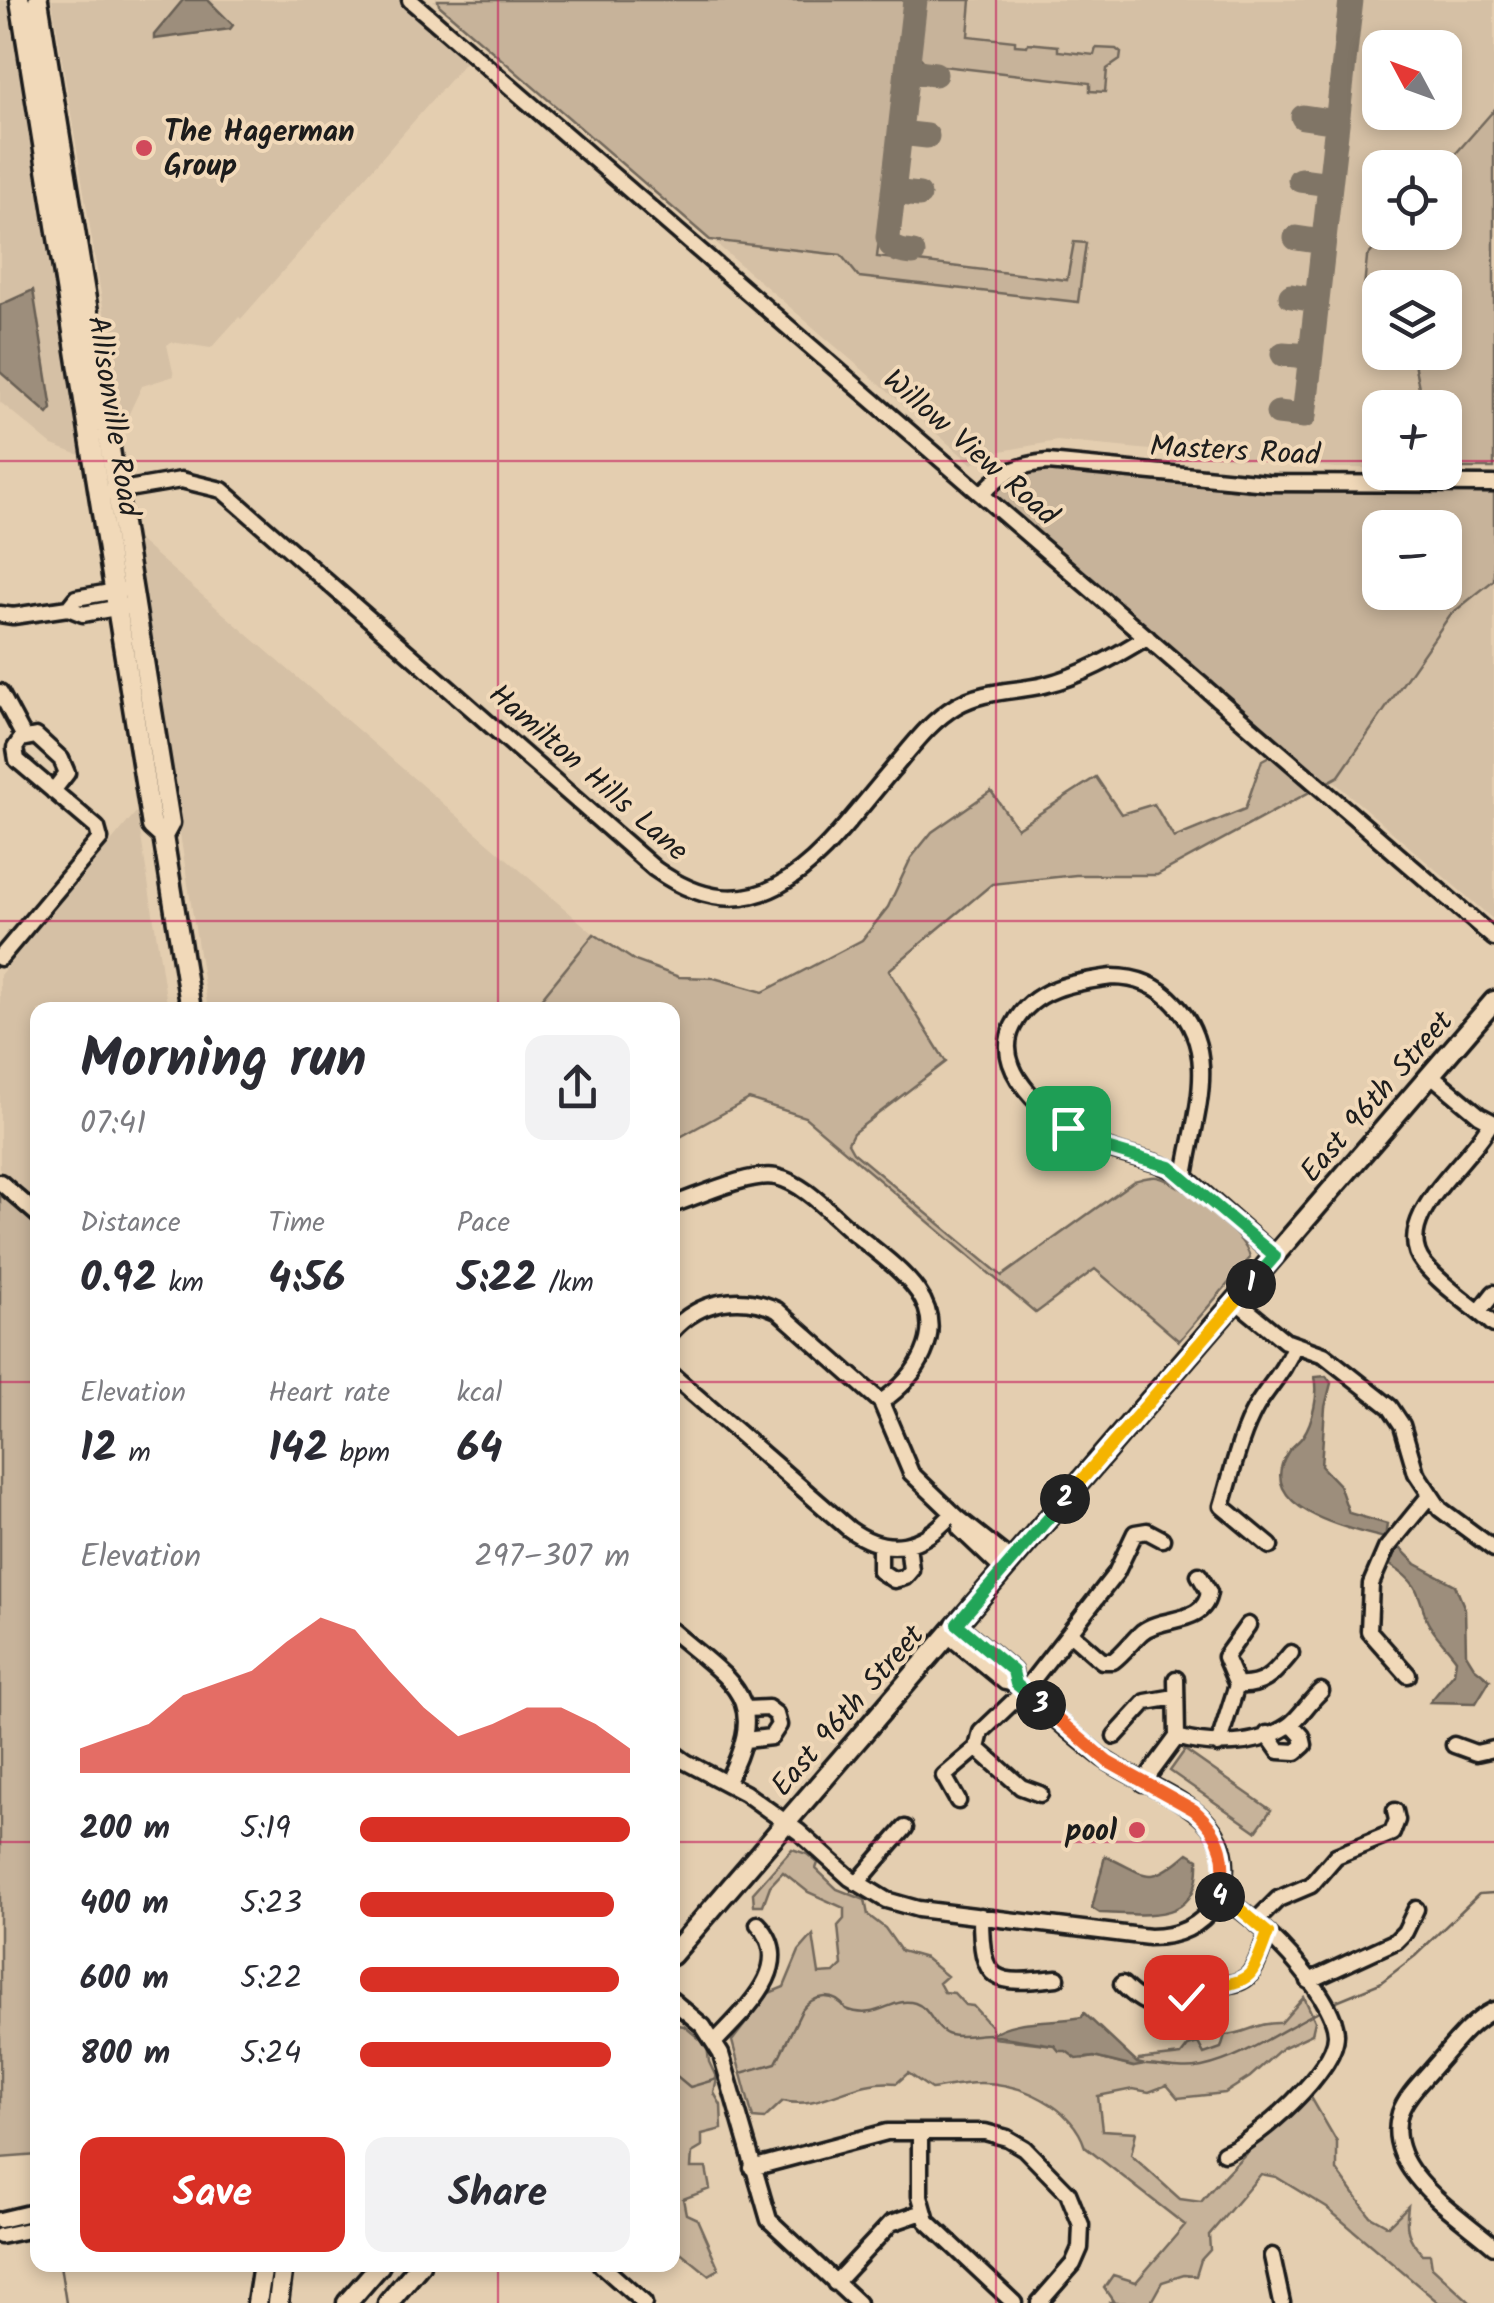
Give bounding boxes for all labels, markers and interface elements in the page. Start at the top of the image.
north arrow [1362,30,1462,130]
map controls [1362,30,1462,610]
place label: The Hagerman Group [164,109,355,191]
marker: The Hagerman Group [133,137,155,159]
button: locate [1362,150,1462,250]
button: layers [1362,270,1462,370]
street label: Allisonville Road [72,312,152,521]
street label: Willow View Road [871,358,1069,539]
button: + [1362,390,1462,490]
street label: Masters Road [1148,424,1322,480]
button: − [1362,510,1462,610]
street label: Hamilton Hills Lane [477,673,699,874]
street label: East 96th Street [1289,1000,1466,1194]
text: Morning run [80,1018,367,1105]
button: share [525,1035,630,1140]
pin [1026,1086,1111,1171]
text: 07:41 [80,1099,146,1150]
icon: arrive [1041,1101,1096,1156]
text: Distance [80,1201,181,1246]
text: Time [268,1201,325,1246]
text: Pace [457,1201,510,1246]
text: 0.92 [80,1246,157,1313]
text: 4:56 [268,1246,346,1313]
text: 5:22 [457,1246,537,1313]
pin: 1 [1226,1259,1276,1309]
text: km [157,1261,204,1306]
text: /km [537,1261,594,1306]
text: 1 [1247,1261,1255,1306]
text: Elevation [80,1371,186,1416]
text: Heart rate [268,1371,390,1416]
text: kcal [457,1371,502,1416]
text: 12 [80,1416,117,1483]
text: 142 [268,1416,328,1483]
text: 64 [457,1416,502,1483]
text: m [117,1431,151,1476]
text: bpm [328,1431,390,1476]
pin: 2 [1040,1474,1090,1524]
text: 2 [1057,1476,1073,1521]
text: Elevation [80,1532,201,1583]
text: 297–307 m [474,1532,630,1583]
street label: East 96th Street [760,1614,937,1808]
pin: 3 [1016,1680,1066,1730]
text: 3 [1033,1682,1049,1727]
text: 200 m [80,1804,170,1855]
text: 5:19 [240,1804,291,1855]
place label: pool [1065,1808,1117,1856]
marker: pool [1126,1819,1148,1841]
pin: 4 [1195,1872,1245,1922]
text: 4 [1212,1874,1228,1919]
text: 400 m [80,1879,169,1930]
text: 5:23 [240,1879,302,1930]
text: 600 m [80,1954,169,2005]
text: 5:22 [240,1954,302,2005]
pin [1144,1955,1229,2040]
icon: check [1159,1970,1214,2025]
text: 800 m [80,2029,170,2080]
text: 5:24 [240,2029,301,2080]
button: Save [80,2137,345,2252]
button: Share [365,2137,630,2252]

